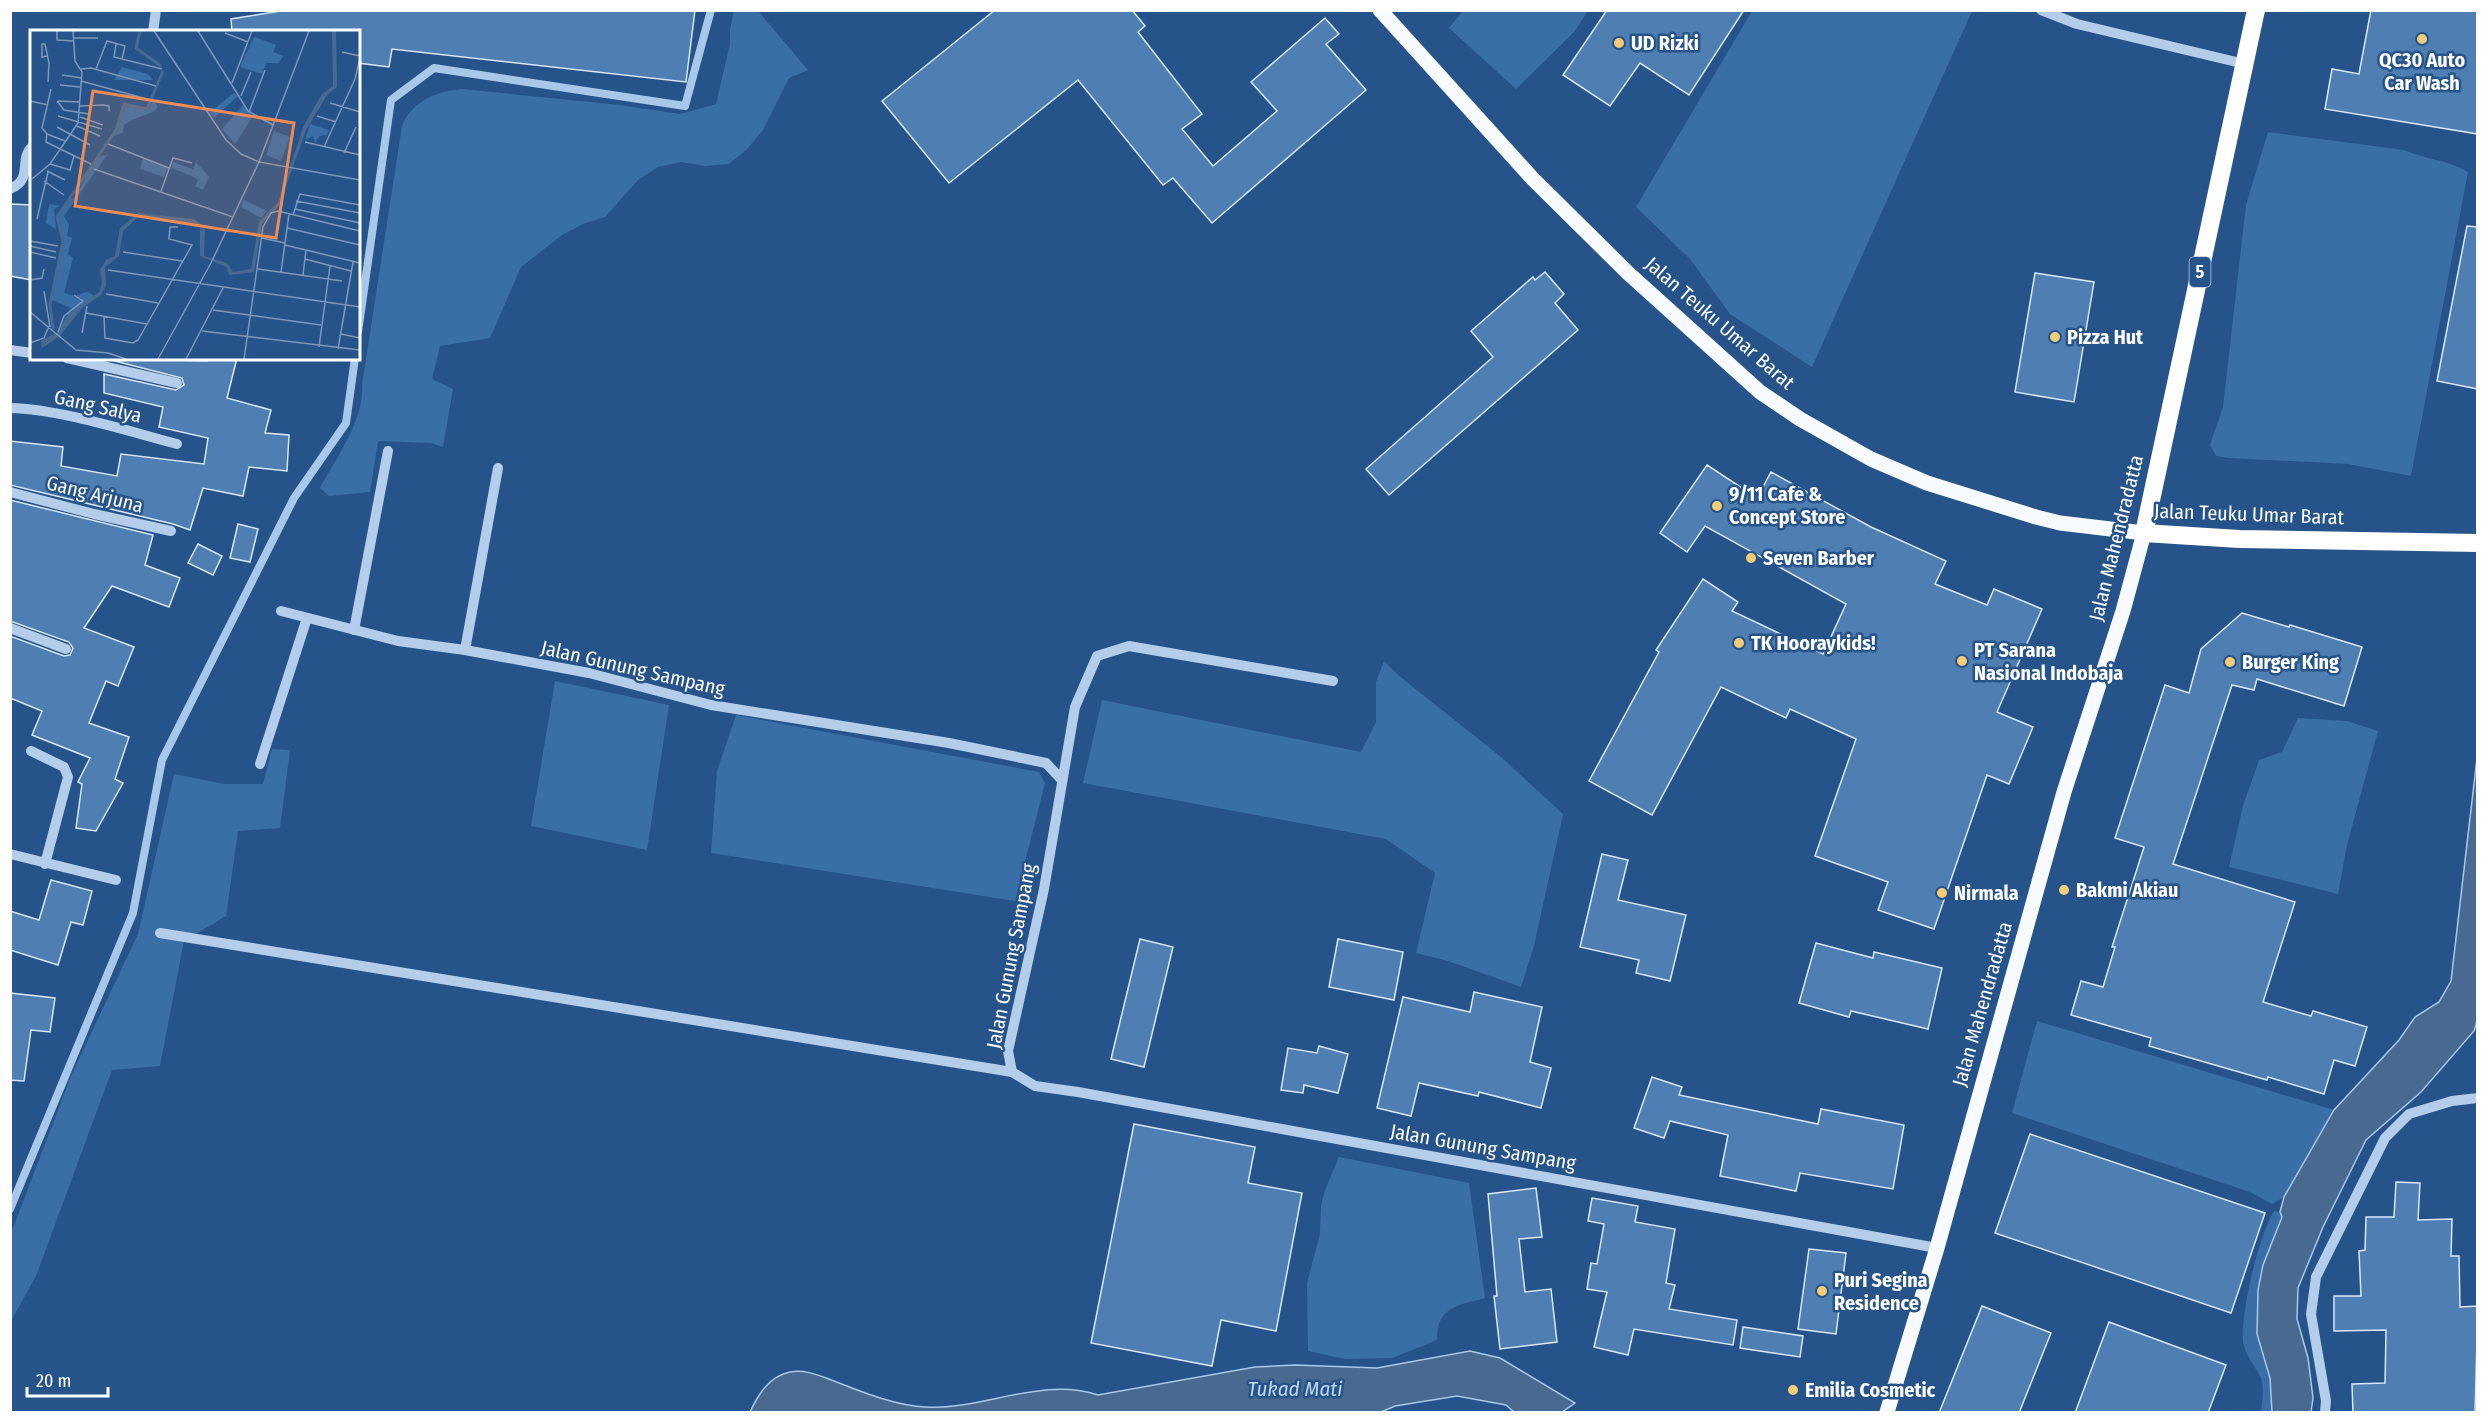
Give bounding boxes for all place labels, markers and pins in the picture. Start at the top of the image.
place label: UD Rizki [1631,31,1699,55]
marker: QC30 Auto Car Wash [2415,32,2429,46]
marker: UD Rizki [1612,36,1626,50]
place label: QC30 Auto Car Wash [2379,48,2465,95]
place label: Pizza Hut [2067,325,2144,349]
marker: Pizza Hut [2048,330,2062,344]
place label: 9/11 Cafe & Concept Store [1729,482,1845,529]
marker: 9/11 Cafe & Concept Store [1710,499,1724,513]
place label: Seven Barber [1763,546,1875,570]
marker: Seven Barber [1744,551,1758,565]
place label: TK Hooraykids! [1751,631,1876,655]
marker: TK Hooraykids! [1732,636,1746,650]
place label: PT Sarana Nasional Indobaja [1974,638,2123,685]
place label: Burger King [2242,650,2339,674]
marker: PT Sarana Nasional Indobaja [1955,654,1969,668]
marker: Burger King [2223,655,2237,669]
place label: Bakmi Akiau [2076,878,2178,902]
place label: Nirmala [1954,881,2019,905]
marker: Bakmi Akiau [2057,883,2071,897]
marker: Nirmala [1935,886,1949,900]
place label: Puri Segina Residence [1834,1268,1928,1315]
marker: Puri Segina Residence [1815,1284,1829,1298]
place label: Emilia Cosmetic [1805,1378,1936,1402]
marker: Emilia Cosmetic [1786,1383,1800,1397]

